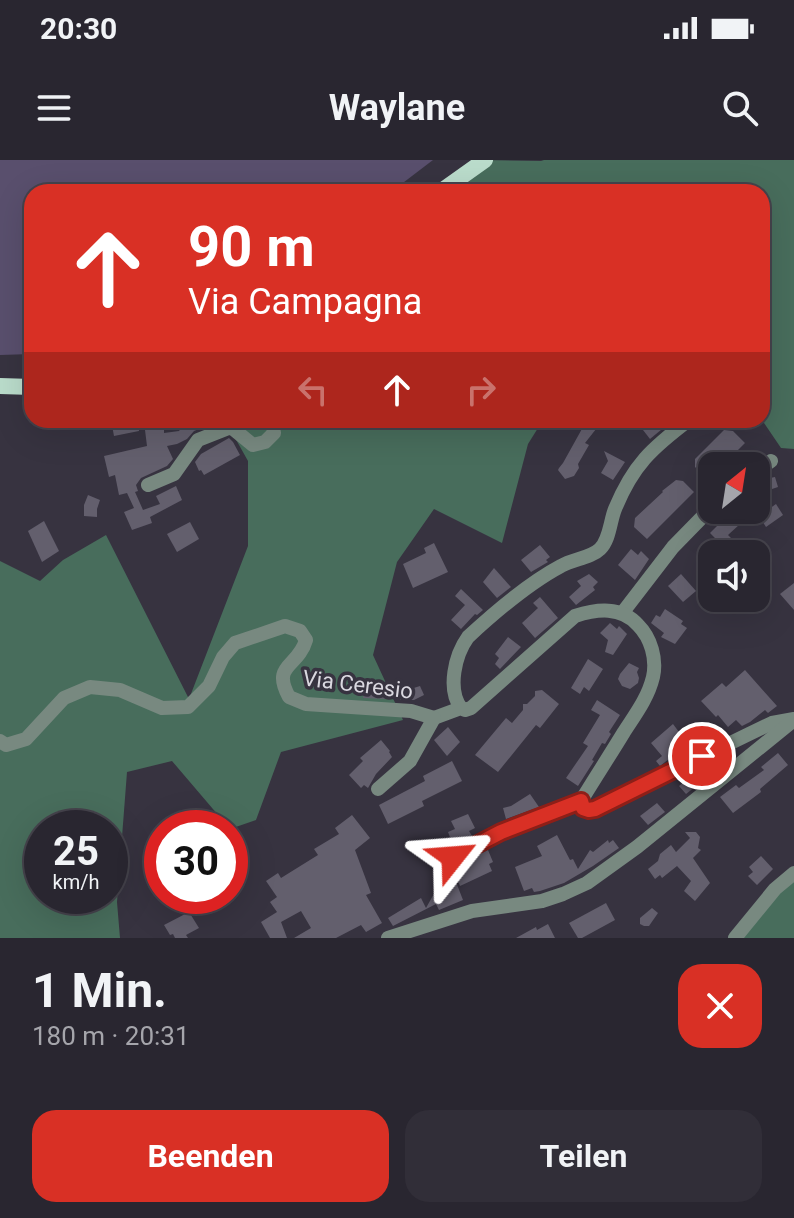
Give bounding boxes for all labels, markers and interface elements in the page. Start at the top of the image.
text: 20:30 [40,11,117,46]
icon: menu [32,86,76,130]
icon: search [718,86,762,130]
text: Waylane [329,87,465,129]
text: 90 m [188,214,315,280]
icon: ahead [56,216,160,320]
text: Via Campagna [188,281,422,323]
icon: left [291,368,335,412]
icon: ahead [375,368,419,412]
icon: right [459,368,503,412]
north arrow [698,452,770,524]
map controls [698,452,770,612]
button: sound [698,540,770,612]
street label: Via Ceresio [301,665,415,704]
pin [668,722,736,790]
icon: arrive [680,734,724,778]
speed limit sign: 30 [144,810,248,914]
position arrow [411,815,495,899]
text: 25 [53,828,99,875]
text: km/h [53,870,99,894]
text: 1 Min. [32,962,167,1019]
button: close [678,964,762,1048]
text: 180 m · 20:31 [32,1021,190,1051]
button: Beenden [32,1110,389,1202]
button: Teilen [405,1110,762,1202]

